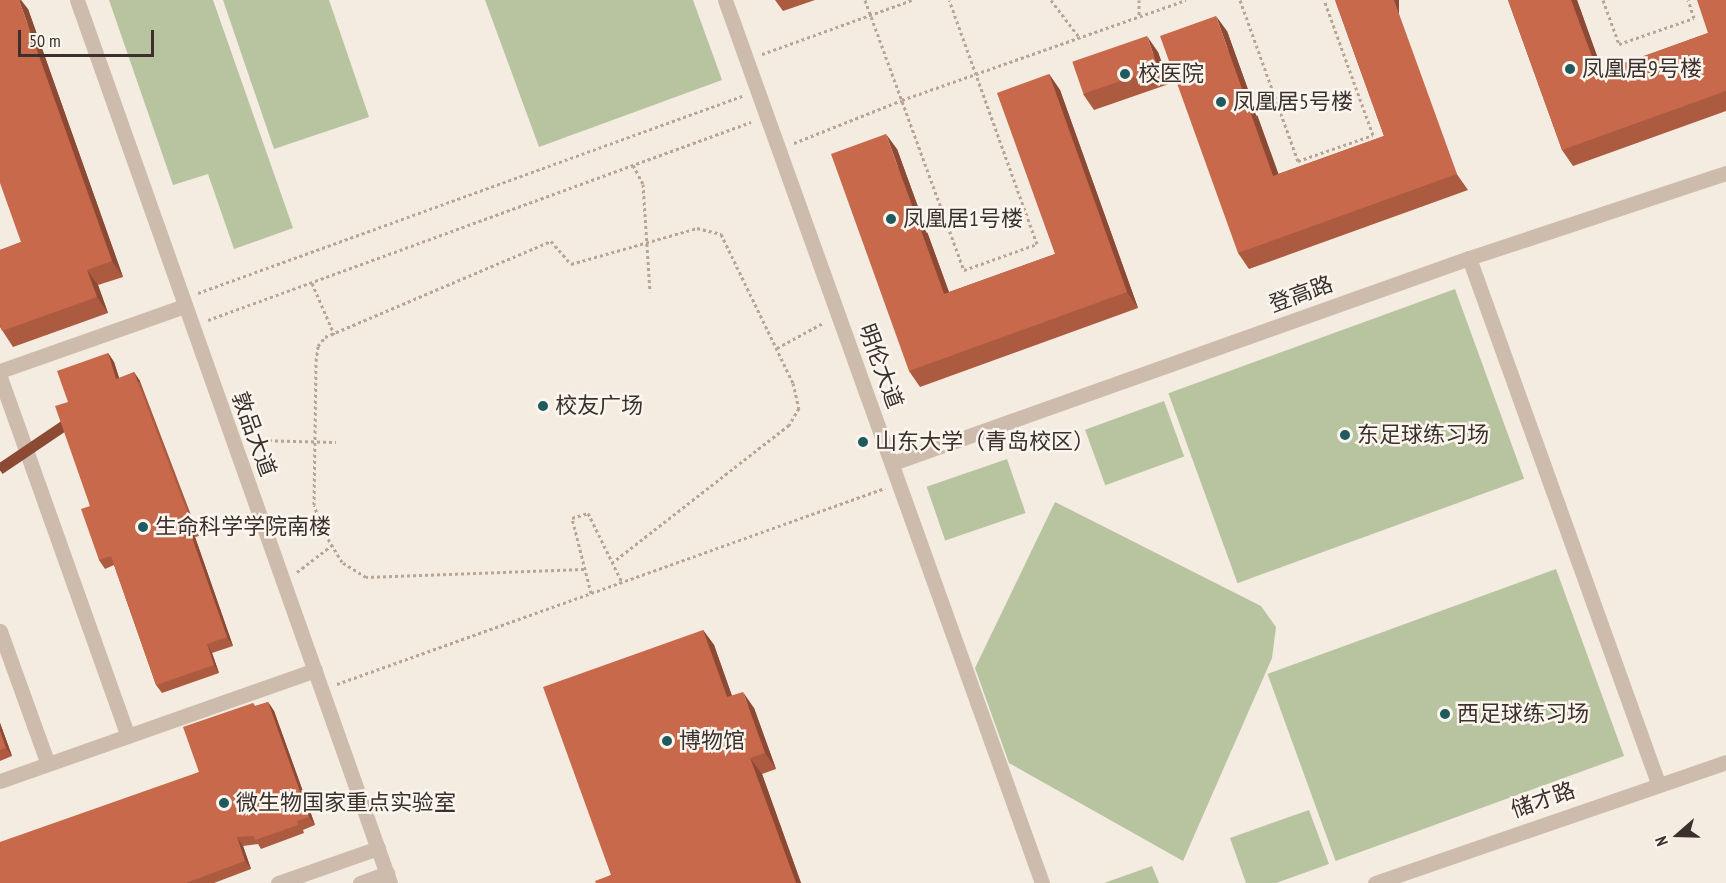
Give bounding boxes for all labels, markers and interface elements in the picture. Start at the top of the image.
scale bar [21,18,158,56]
text: 50 m [29,29,61,52]
place label: 凤凰居9号楼 [1582,56,1702,82]
place label: 校医院 [1138,61,1204,87]
marker: 凤凰居9号楼 [1563,62,1577,76]
marker: 校医院 [1116,65,1134,83]
place label: 凤凰居5号楼 [1233,89,1353,115]
marker: 凤凰居5号楼 [1214,95,1228,109]
place label: 凤凰居1号楼 [903,206,1023,232]
marker: 凤凰居1号楼 [884,212,898,226]
street label: 登高路 [1265,270,1337,318]
street label: 明伦大道 [854,320,908,412]
street label: 敦品大道 [227,388,281,480]
place label: 校友广场 [555,393,643,419]
marker: 校友广场 [536,399,550,413]
place label: 东足球练习场 [1357,422,1489,448]
marker: 东足球练习场 [1338,428,1352,442]
place label: 山东大学（青岛校区） [875,429,1095,455]
marker: 山东大学（青岛校区） [856,435,870,449]
place label: 生命科学学院南楼 [155,514,331,540]
marker: 生命科学学院南楼 [136,520,150,534]
place label: 西足球练习场 [1457,701,1589,727]
marker: 西足球练习场 [1438,707,1452,721]
place label: 博物馆 [679,728,745,754]
marker: 博物馆 [660,734,674,748]
street label: 储才路 [1508,777,1578,823]
place label: 微生物国家重点实验室 [236,790,456,816]
marker: 微生物国家重点实验室 [217,796,231,810]
north arrow [1648,805,1708,865]
text: N [1650,834,1672,849]

